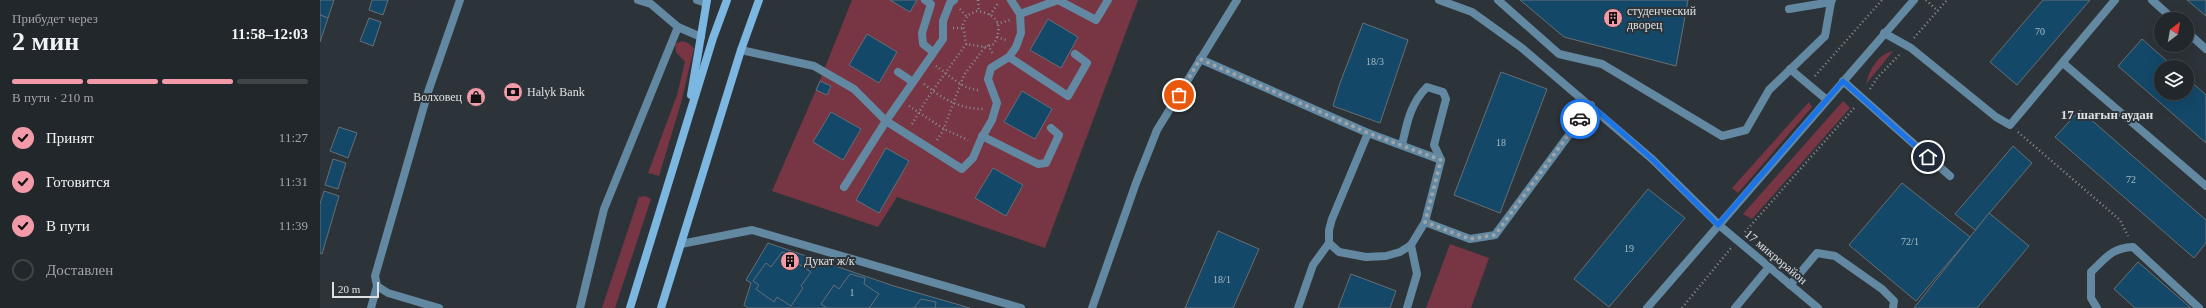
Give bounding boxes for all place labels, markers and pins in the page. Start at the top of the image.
place label: студенческий дворец [1627,4,1697,32]
building icon: студенческий дворец [1602,7,1624,29]
pin [1162,78,1196,112]
bank icon: Halyk Bank [502,81,524,103]
place label: Halyk Bank [527,85,585,99]
shop icon: Волховец [465,86,487,108]
place label: Волховец [413,90,463,104]
pin [1911,140,1945,174]
building icon: Дукат ж/к [779,250,801,272]
place label: Дукат ж/к [804,254,855,268]

